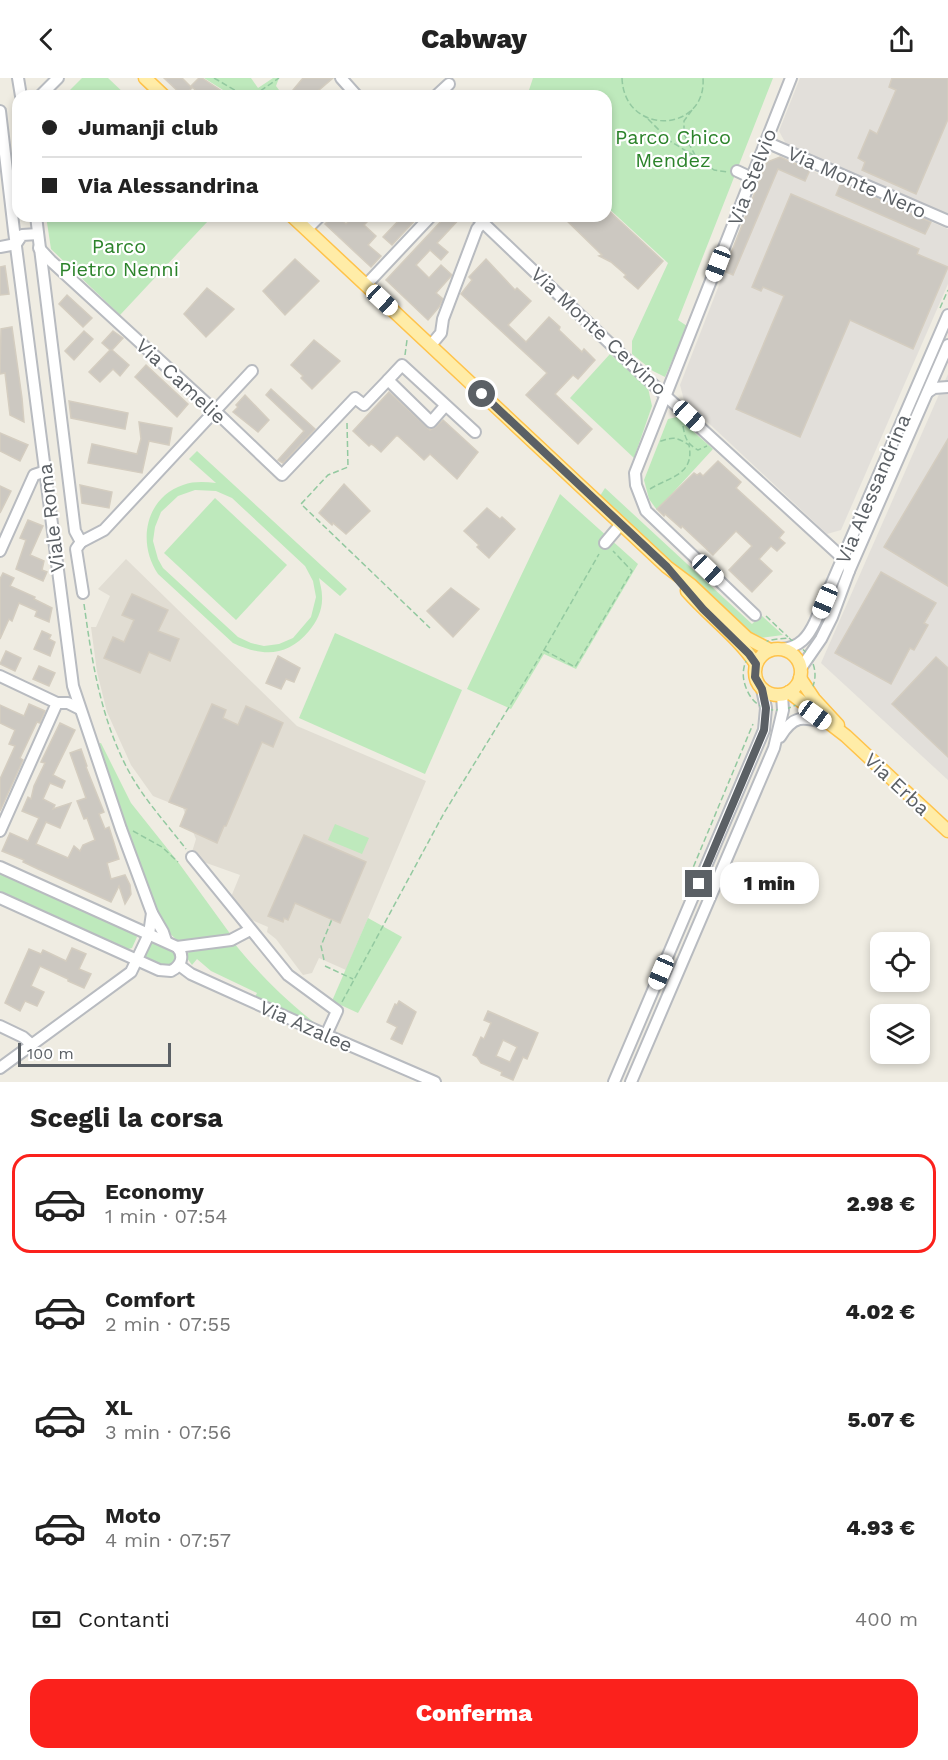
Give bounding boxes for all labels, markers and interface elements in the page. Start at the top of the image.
icon: back [30,23,63,56]
text: Cabway [421,23,527,55]
icon: share [885,23,918,56]
text: Jumanji club [78,115,218,140]
park label: Parco Chico Mendez [615,125,731,172]
street label: Via Stelvio [722,125,782,229]
street label: Via Monte Nero [784,141,930,223]
text: Via Alessandrina [78,173,258,198]
park label: Parco Pietro Nenni [59,234,179,281]
car [703,244,733,284]
street label: Via Monte Cervino [526,262,672,400]
car [363,281,401,319]
street label: Via Camelie [131,333,231,429]
route start [468,380,495,407]
car [670,397,708,435]
street label: Via Alessandrina [831,410,915,568]
street label: Viale Roma [32,462,70,574]
car [689,551,727,589]
car [810,581,840,621]
car [795,697,835,733]
street label: Via Erba [859,748,935,820]
callout: 1 min [720,863,819,905]
route end [685,870,712,897]
text: 1 min [744,871,795,895]
map controls [870,932,930,1064]
button: locate [870,932,930,992]
car [646,952,676,992]
street label: Via Azalee [256,995,356,1057]
button: layers [870,1004,930,1064]
scale bar [18,1040,171,1067]
text: 100 m [27,1044,74,1063]
text: Scegli la corsa [30,1102,223,1134]
icon: car [33,1177,87,1231]
text: Economy [105,1179,204,1204]
text: 2.98 € [846,1191,915,1216]
text: 1 min · 07:54 [105,1204,228,1228]
icon: car [33,1285,87,1339]
text: Comfort [105,1287,195,1312]
text: 4.02 € [845,1299,915,1324]
text: 2 min · 07:55 [105,1312,231,1336]
icon: car [33,1393,87,1447]
text: XL [105,1395,133,1420]
text: 5.07 € [847,1407,915,1432]
text: 3 min · 07:56 [105,1420,231,1444]
icon: car [33,1501,87,1555]
text: Moto [105,1503,161,1528]
text: 4.93 € [846,1515,915,1540]
text: 4 min · 07:57 [105,1528,231,1552]
icon: cash [30,1603,63,1636]
text: Contanti [78,1607,170,1632]
text: 400 m [855,1607,918,1631]
button: Conferma [30,1679,918,1748]

